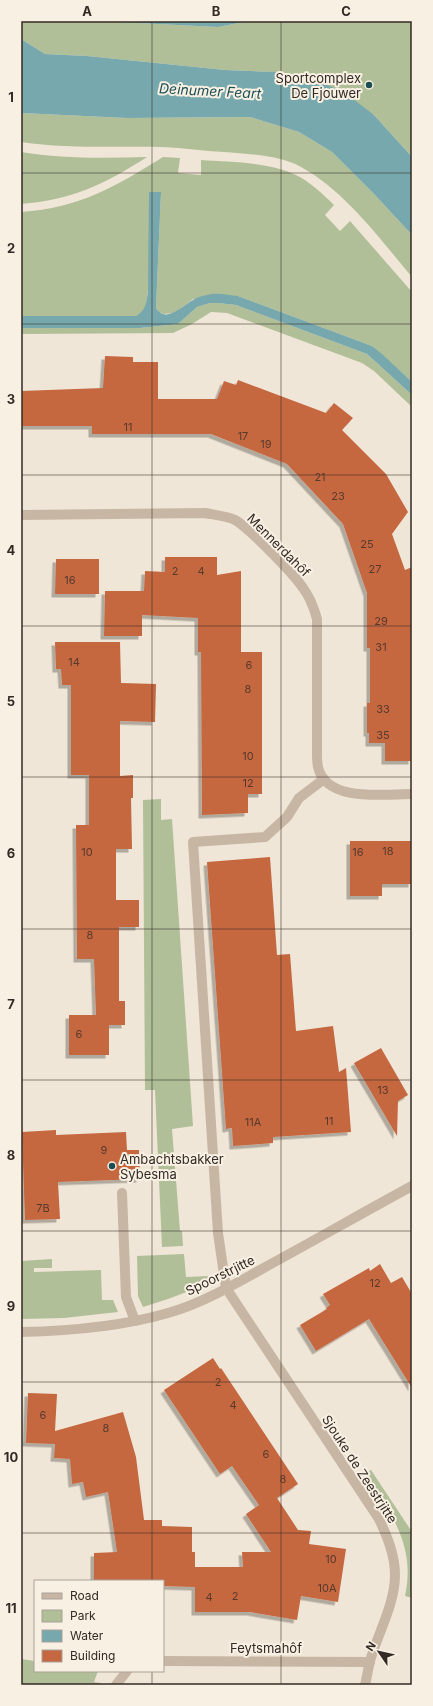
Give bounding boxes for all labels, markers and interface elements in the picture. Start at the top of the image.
text: A [82,3,92,19]
text: B [212,3,221,19]
text: C [341,3,351,19]
place label: Sportcomplex De Fjouwer [276,70,361,101]
water label: Deinumer Feart [159,79,262,102]
marker: Sportcomplex De Fjouwer [364,80,374,90]
text: 1 [8,89,14,105]
text: 2 [7,240,15,256]
text: 3 [7,391,15,407]
house number: 11 [124,420,132,434]
house number: 17 [238,429,248,443]
house number: 19 [260,437,272,451]
house number: 21 [314,470,326,484]
house number: 23 [331,489,345,503]
street label: Mennerdahôf [244,510,314,580]
house number: 25 [360,537,374,551]
text: 4 [7,542,16,558]
house number: 27 [369,562,381,576]
house number: 2 [172,564,178,578]
house number: 4 [197,564,205,578]
house number: 16 [64,573,76,587]
house number: 29 [374,614,388,628]
house number: 31 [375,640,387,654]
house number: 14 [68,655,80,669]
house number: 6 [246,658,253,672]
house number: 8 [245,682,252,696]
text: 5 [7,693,15,709]
house number: 33 [376,702,390,716]
house number: 35 [376,728,390,742]
house number: 10 [242,749,254,763]
house number: 12 [242,776,254,790]
house number: 18 [382,844,394,858]
text: 6 [7,845,15,861]
house number: 10 [81,845,93,859]
house number: 16 [352,845,364,859]
house number: 8 [87,928,94,942]
text: 7 [7,996,15,1012]
house number: 6 [76,1027,83,1041]
house number: 13 [377,1083,389,1097]
house number: 11 [325,1114,333,1128]
house number: 11A [245,1115,262,1129]
house number: 9 [101,1143,108,1157]
text: 8 [7,1147,15,1163]
place label: Ambachtsbakker Sybesma [120,1151,224,1182]
marker: Ambachtsbakker Sybesma [107,1161,117,1171]
house number: 7B [36,1201,50,1215]
street label: Spoorstrjitte [183,1251,257,1299]
house number: 12 [369,1276,381,1290]
text: 9 [7,1298,15,1314]
house number: 2 [215,1375,221,1389]
house number: 4 [229,1398,237,1412]
house number: 6 [40,1408,47,1422]
street label: Sjouke de Zeestrjitte [319,1412,401,1526]
house number: 8 [103,1421,110,1435]
house number: 6 [263,1447,270,1461]
text: 10 [4,1449,18,1465]
house number: 8 [280,1472,287,1486]
house number: 10 [325,1552,337,1566]
legend [34,1580,164,1672]
house number: 10A [317,1581,337,1595]
text: Road [70,1588,99,1603]
house number: 2 [232,1589,238,1603]
house number: 4 [205,1590,213,1604]
text: 11 [5,1600,17,1616]
text: Park [70,1608,96,1623]
text: Water [70,1628,104,1643]
north arrow [359,1632,399,1672]
text: N [363,1639,379,1654]
street label: Feytsmahôf [230,1640,302,1656]
text: Building [70,1648,115,1663]

